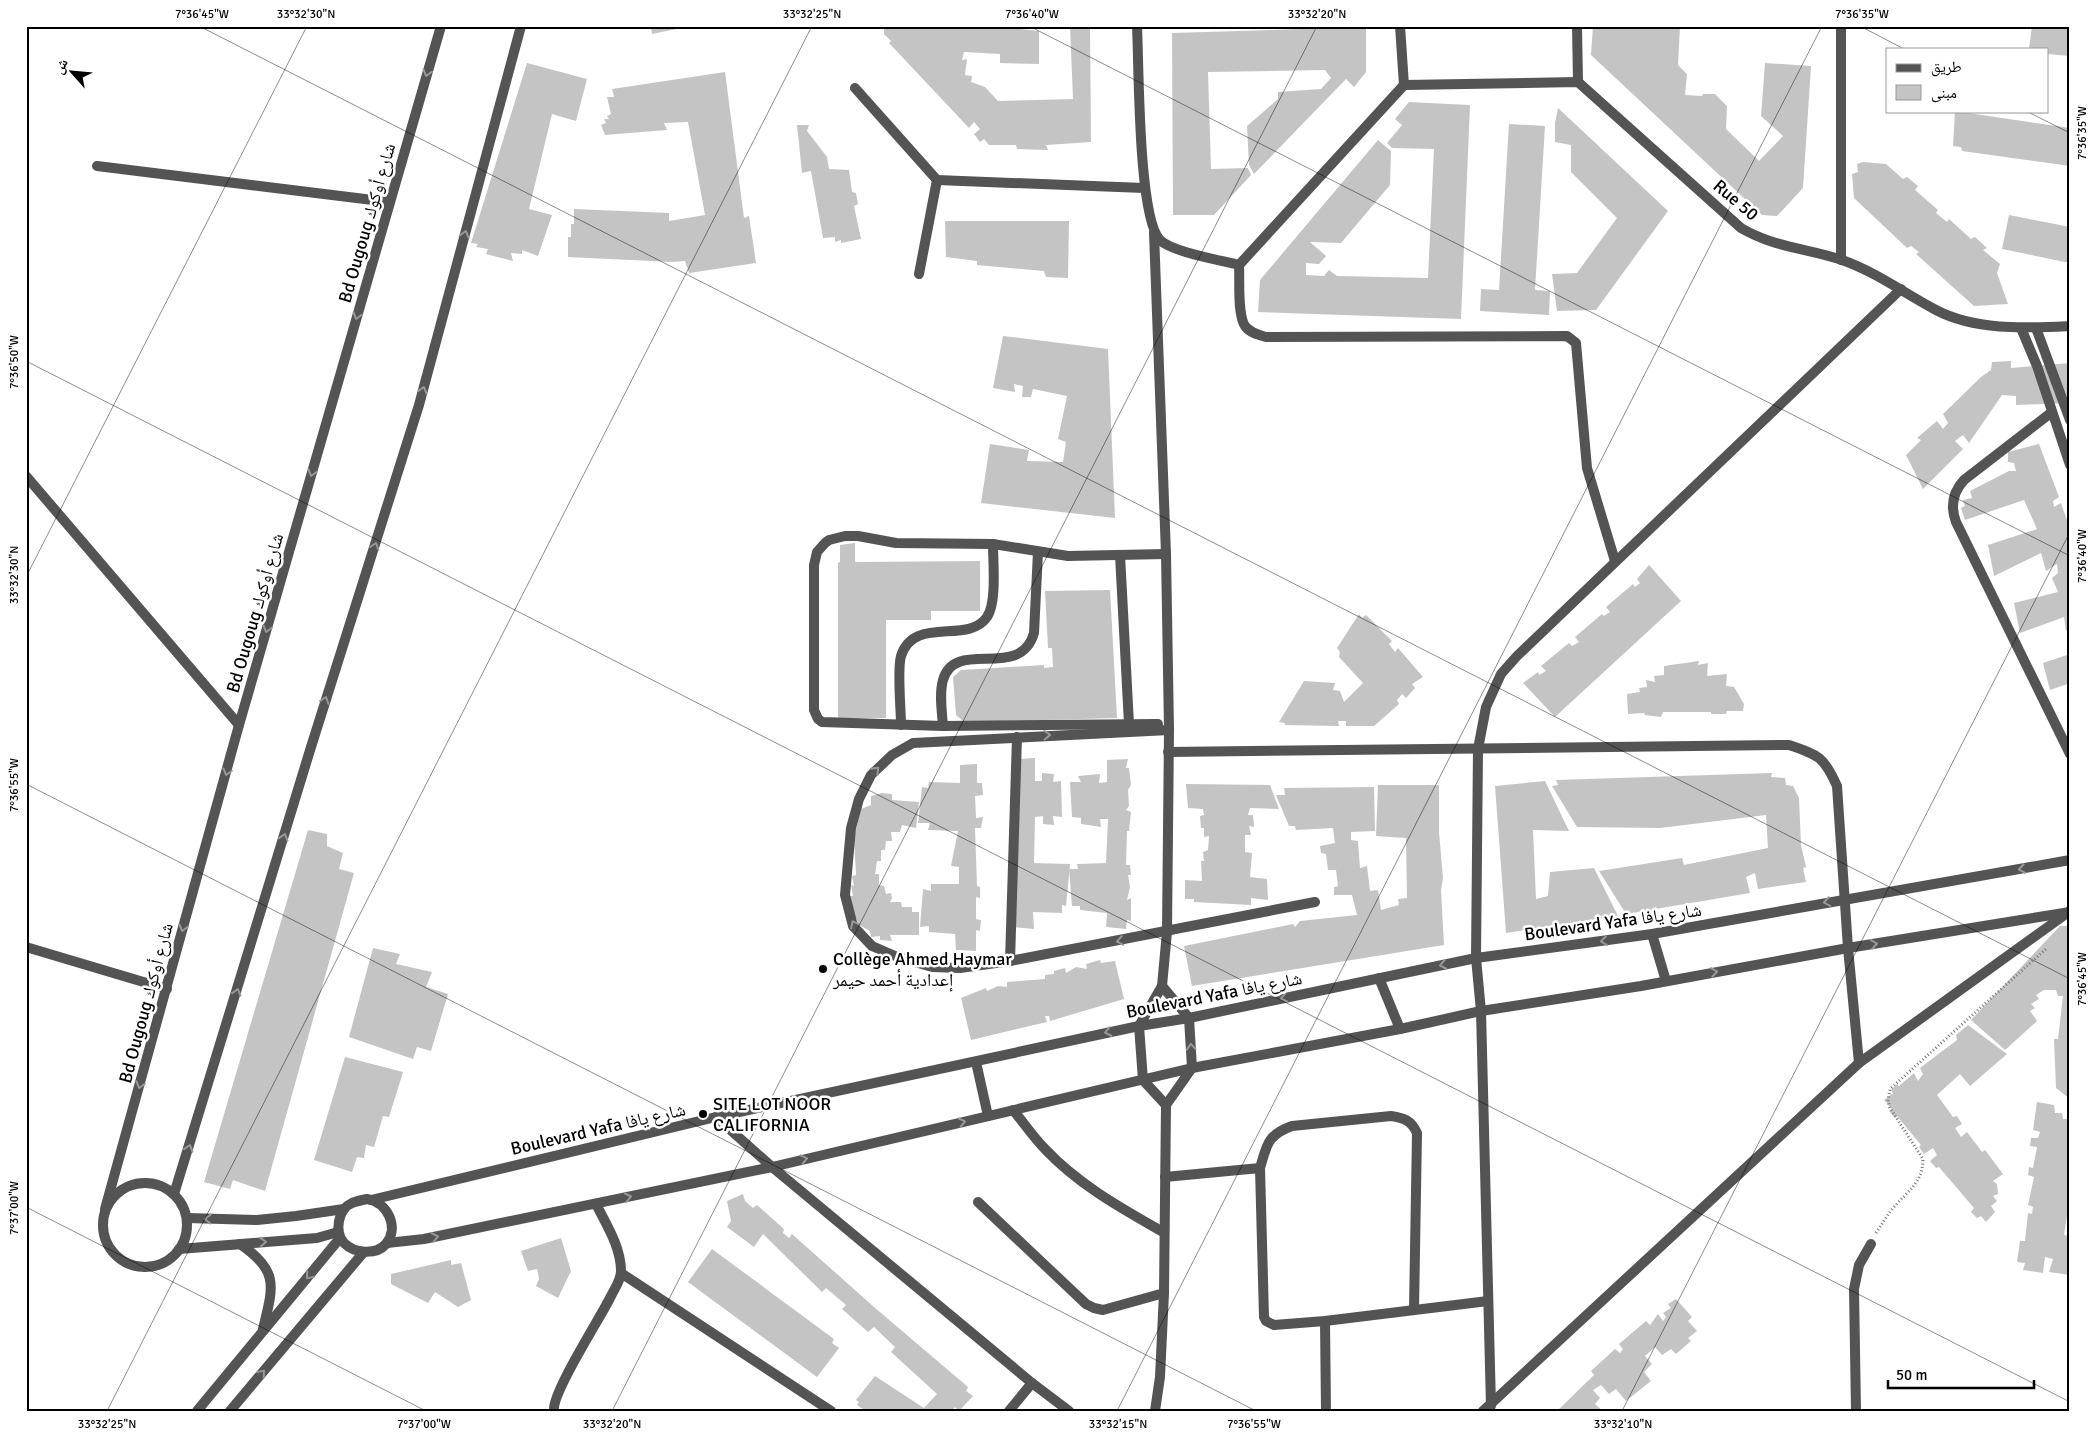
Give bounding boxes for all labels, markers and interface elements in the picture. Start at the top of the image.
text: 7°36'45"W [175,7,229,22]
text: 33°32'30"N [277,7,335,22]
text: 33°32'25"N [783,7,841,22]
text: 7°36'40"W [1005,7,1059,22]
text: 33°32'20"N [1288,7,1346,22]
text: 7°36'35"W [1835,7,1889,22]
north arrow [48,48,98,98]
legend [1886,48,2048,112]
text: ش [50,56,72,77]
text: طريق [1931,58,1962,77]
one-way arrow [422,68,432,77]
text: مبنى [1931,84,1957,103]
text: 7°36'35"W [2075,106,2090,160]
street label: Bd Ougoug شارع أوكوك [334,141,400,305]
street label: Rue 50 [1709,175,1763,225]
one-way arrow [460,230,470,238]
one-way arrow [352,312,362,320]
text: 7°36'50"W [7,335,22,389]
one-way arrow [417,386,428,395]
one-way arrow [307,468,317,476]
text: 7°36'40"W [2075,529,2090,583]
street label: Bd Ougoug شارع أوكوك [222,531,288,695]
one-way arrow [369,542,379,550]
text: 33°32'30"N [7,546,22,604]
one-way arrow [262,624,273,633]
one-way arrow [320,697,330,705]
one-way arrow [1043,730,1051,741]
text: 7°36'55"W [7,758,22,812]
one-way arrow [222,767,232,775]
one-way arrow [871,767,880,776]
one-way arrow [278,833,288,841]
one-way arrow [2017,863,2026,873]
one-way arrow [1823,897,1832,907]
street label: Boulevard Yafa شارع يافا [1523,899,1703,945]
street label: Bd Ougoug شارع أوكوك [114,920,178,1086]
one-way arrow [850,920,860,929]
one-way arrow [179,924,189,932]
one-way arrow [1115,935,1124,946]
one-way arrow [1600,935,1608,946]
one-way arrow [1869,939,1878,949]
place label: Collège Ahmed Haymar إعدادية أحمد حيمر [832,948,1012,992]
text: 7°36'45"W [2075,952,2090,1006]
one-way arrow [1439,959,1448,970]
marker: Collège Ahmed Haymar إعدادية أحمد حيمر [817,963,829,975]
street label: Boulevard Yafa شارع يافا [1124,967,1304,1023]
one-way arrow [1709,968,1718,978]
one-way arrow [231,989,241,997]
one-way arrow [1280,992,1289,1003]
one-way arrow [1103,1027,1112,1037]
one-way arrow [1185,1043,1196,1051]
one-way arrow [135,1081,146,1089]
place label: SITE LOT NOOR CALIFORNIA [713,1093,831,1136]
street label: Boulevard Yafa شارع يافا [508,1098,688,1160]
marker: SITE LOT NOOR CALIFORNIA [697,1108,709,1120]
one-way arrow [958,1117,967,1128]
one-way arrow [183,1144,193,1152]
one-way arrow [800,1154,809,1165]
text: 7°37'00"W [7,1181,22,1235]
one-way arrow [624,1192,633,1203]
one-way arrow [204,1214,212,1224]
one-way arrow [430,1232,439,1243]
one-way arrow [259,1237,267,1248]
one-way arrow [305,1270,314,1279]
scale bar [1888,1357,2035,1389]
text: 50 m [1896,1366,1927,1384]
one-way arrow [256,1370,265,1379]
text: 33°32'25"N [78,1417,136,1432]
text: 7°37'00"W [397,1417,451,1432]
text: 33°32'20"N [583,1417,641,1432]
text: 33°32'15"N [1089,1417,1147,1432]
text: 7°36'55"W [1227,1417,1281,1432]
text: 33°32'10"N [1594,1417,1652,1432]

